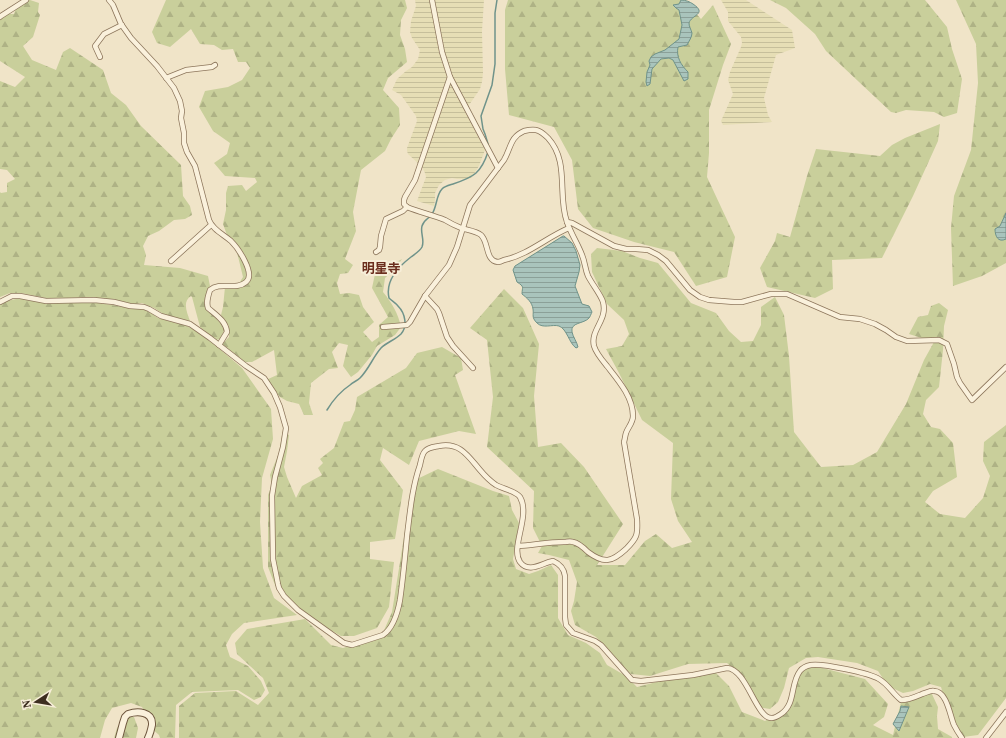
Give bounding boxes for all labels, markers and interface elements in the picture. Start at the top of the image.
district label: 明星寺 [361,260,401,277]
north arrow [16,682,56,722]
text: N [19,698,35,709]

